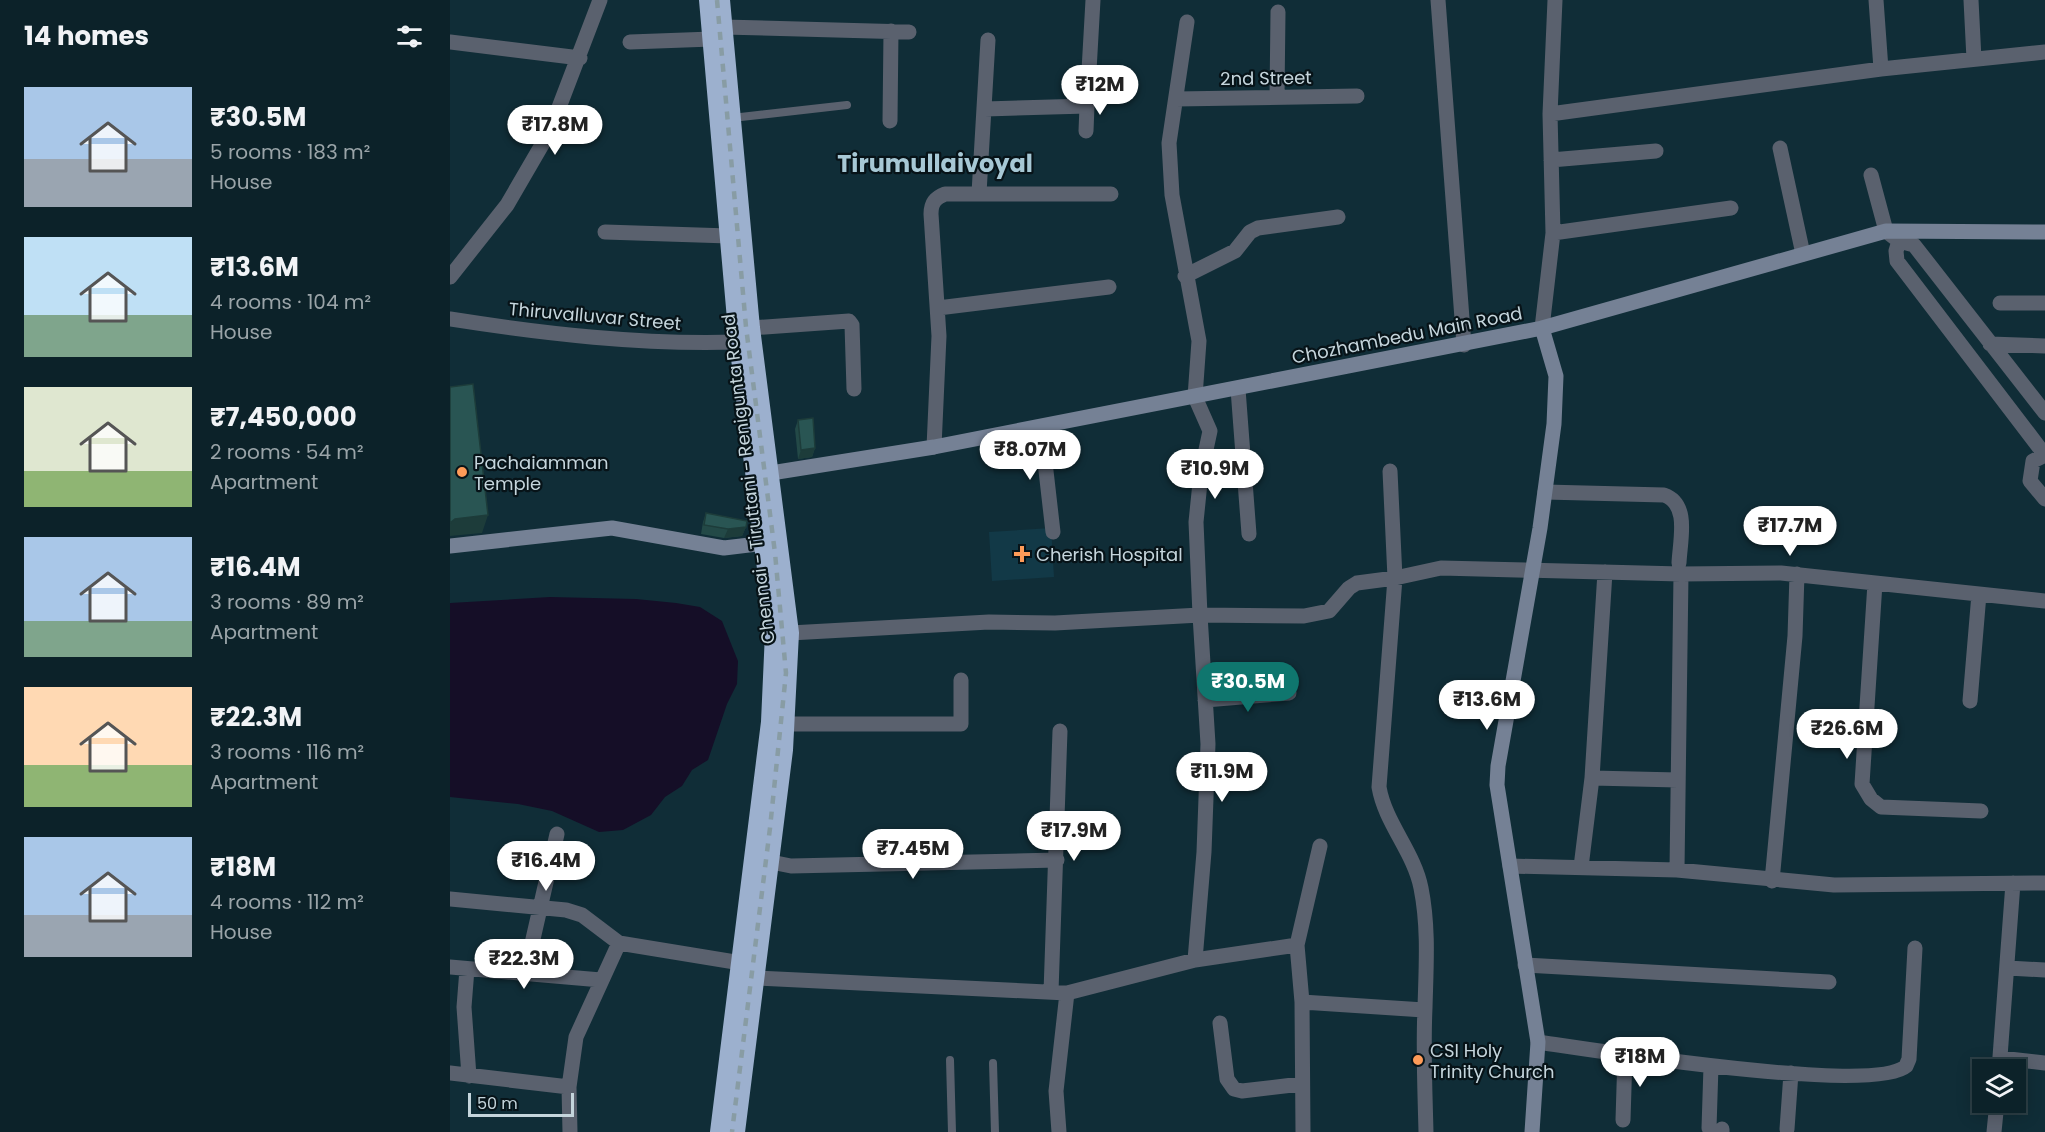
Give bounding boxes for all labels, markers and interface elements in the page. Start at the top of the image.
text: 14 homes [24,18,149,54]
icon: filters [393,20,426,53]
pin: ₹12M [1064,65,1136,116]
street label: 2nd Street [1220,65,1312,91]
text: ₹12M [1075,70,1125,98]
text: ₹30.5M [210,99,306,135]
pin: ₹17.8M [506,105,604,156]
text: ₹17.8M [521,110,589,138]
icon: home [72,111,144,183]
text: 5 rooms · 183 m² [210,138,370,166]
district label: Tirumullaivoyal [837,147,1033,180]
text: House [210,168,272,196]
text: ₹13.6M [210,249,299,285]
icon: home [72,261,144,333]
text: 4 rooms · 104 m² [210,288,371,316]
street label: Thiruvalluvar Street [508,296,682,336]
street label: Chozhambedu Main Road [1290,300,1524,370]
street label: Chennai - Tiruttani - Renigunta Road [715,312,781,646]
text: House [210,318,272,346]
text: ₹7,450,000 [210,399,357,435]
icon: home [72,411,144,483]
pin: ₹8.07M [981,430,1079,481]
text: ₹8.07M [994,435,1066,463]
text: 2 rooms · 54 m² [210,438,364,466]
pin: ₹10.9M [1166,449,1264,500]
place label: Pachaiamman Temple [474,450,609,496]
text: ₹10.9M [1181,454,1249,482]
marker: Pachaiamman Temple [455,465,469,479]
text: Apartment [210,468,318,496]
pin: ₹17.7M [1741,506,1839,557]
text: ₹17.7M [1758,511,1822,539]
place label: Cherish Hospital [1036,542,1183,567]
marker: Cherish Hospital [1013,545,1031,563]
text: ₹16.4M [210,549,301,585]
icon: home [72,561,144,633]
text: 3 rooms · 89 m² [210,588,364,616]
text: Apartment [210,618,318,646]
pin: ₹30.5M [1199,662,1297,713]
text: ₹30.5M [1211,667,1285,695]
pin: ₹13.6M [1438,680,1536,731]
text: ₹13.6M [1453,685,1521,713]
text: ₹22.3M [210,699,302,735]
pin: ₹26.6M [1798,709,1896,760]
icon: home [72,711,144,783]
text: ₹26.6M [1811,714,1883,742]
text: 3 rooms · 116 m² [210,738,364,766]
pin: ₹11.9M [1173,752,1271,803]
text: ₹11.9M [1190,757,1254,785]
text: Apartment [210,768,318,796]
pin: ₹17.9M [1025,811,1123,862]
text: ₹17.9M [1041,816,1107,844]
pin: ₹7.45M [864,829,962,880]
text: ₹7.45M [876,834,950,862]
pin: ₹16.4M [497,841,595,892]
text: ₹16.4M [511,846,581,874]
text: ₹18M [210,849,276,885]
icon: home [72,861,144,933]
text: 4 rooms · 112 m² [210,888,364,916]
text: House [210,918,272,946]
pin: ₹22.3M [475,939,573,990]
text: ₹22.3M [489,944,559,972]
pin: ₹18M [1604,1037,1676,1088]
place label: CSI Holy Trinity Church [1430,1038,1554,1084]
text: ₹18M [1615,1042,1665,1070]
marker: CSI Holy Trinity Church [1411,1053,1425,1067]
map controls [1972,1059,2026,1113]
button: layers [1972,1059,2026,1113]
scale bar [468,1090,574,1118]
text: 50 m [477,1092,518,1115]

